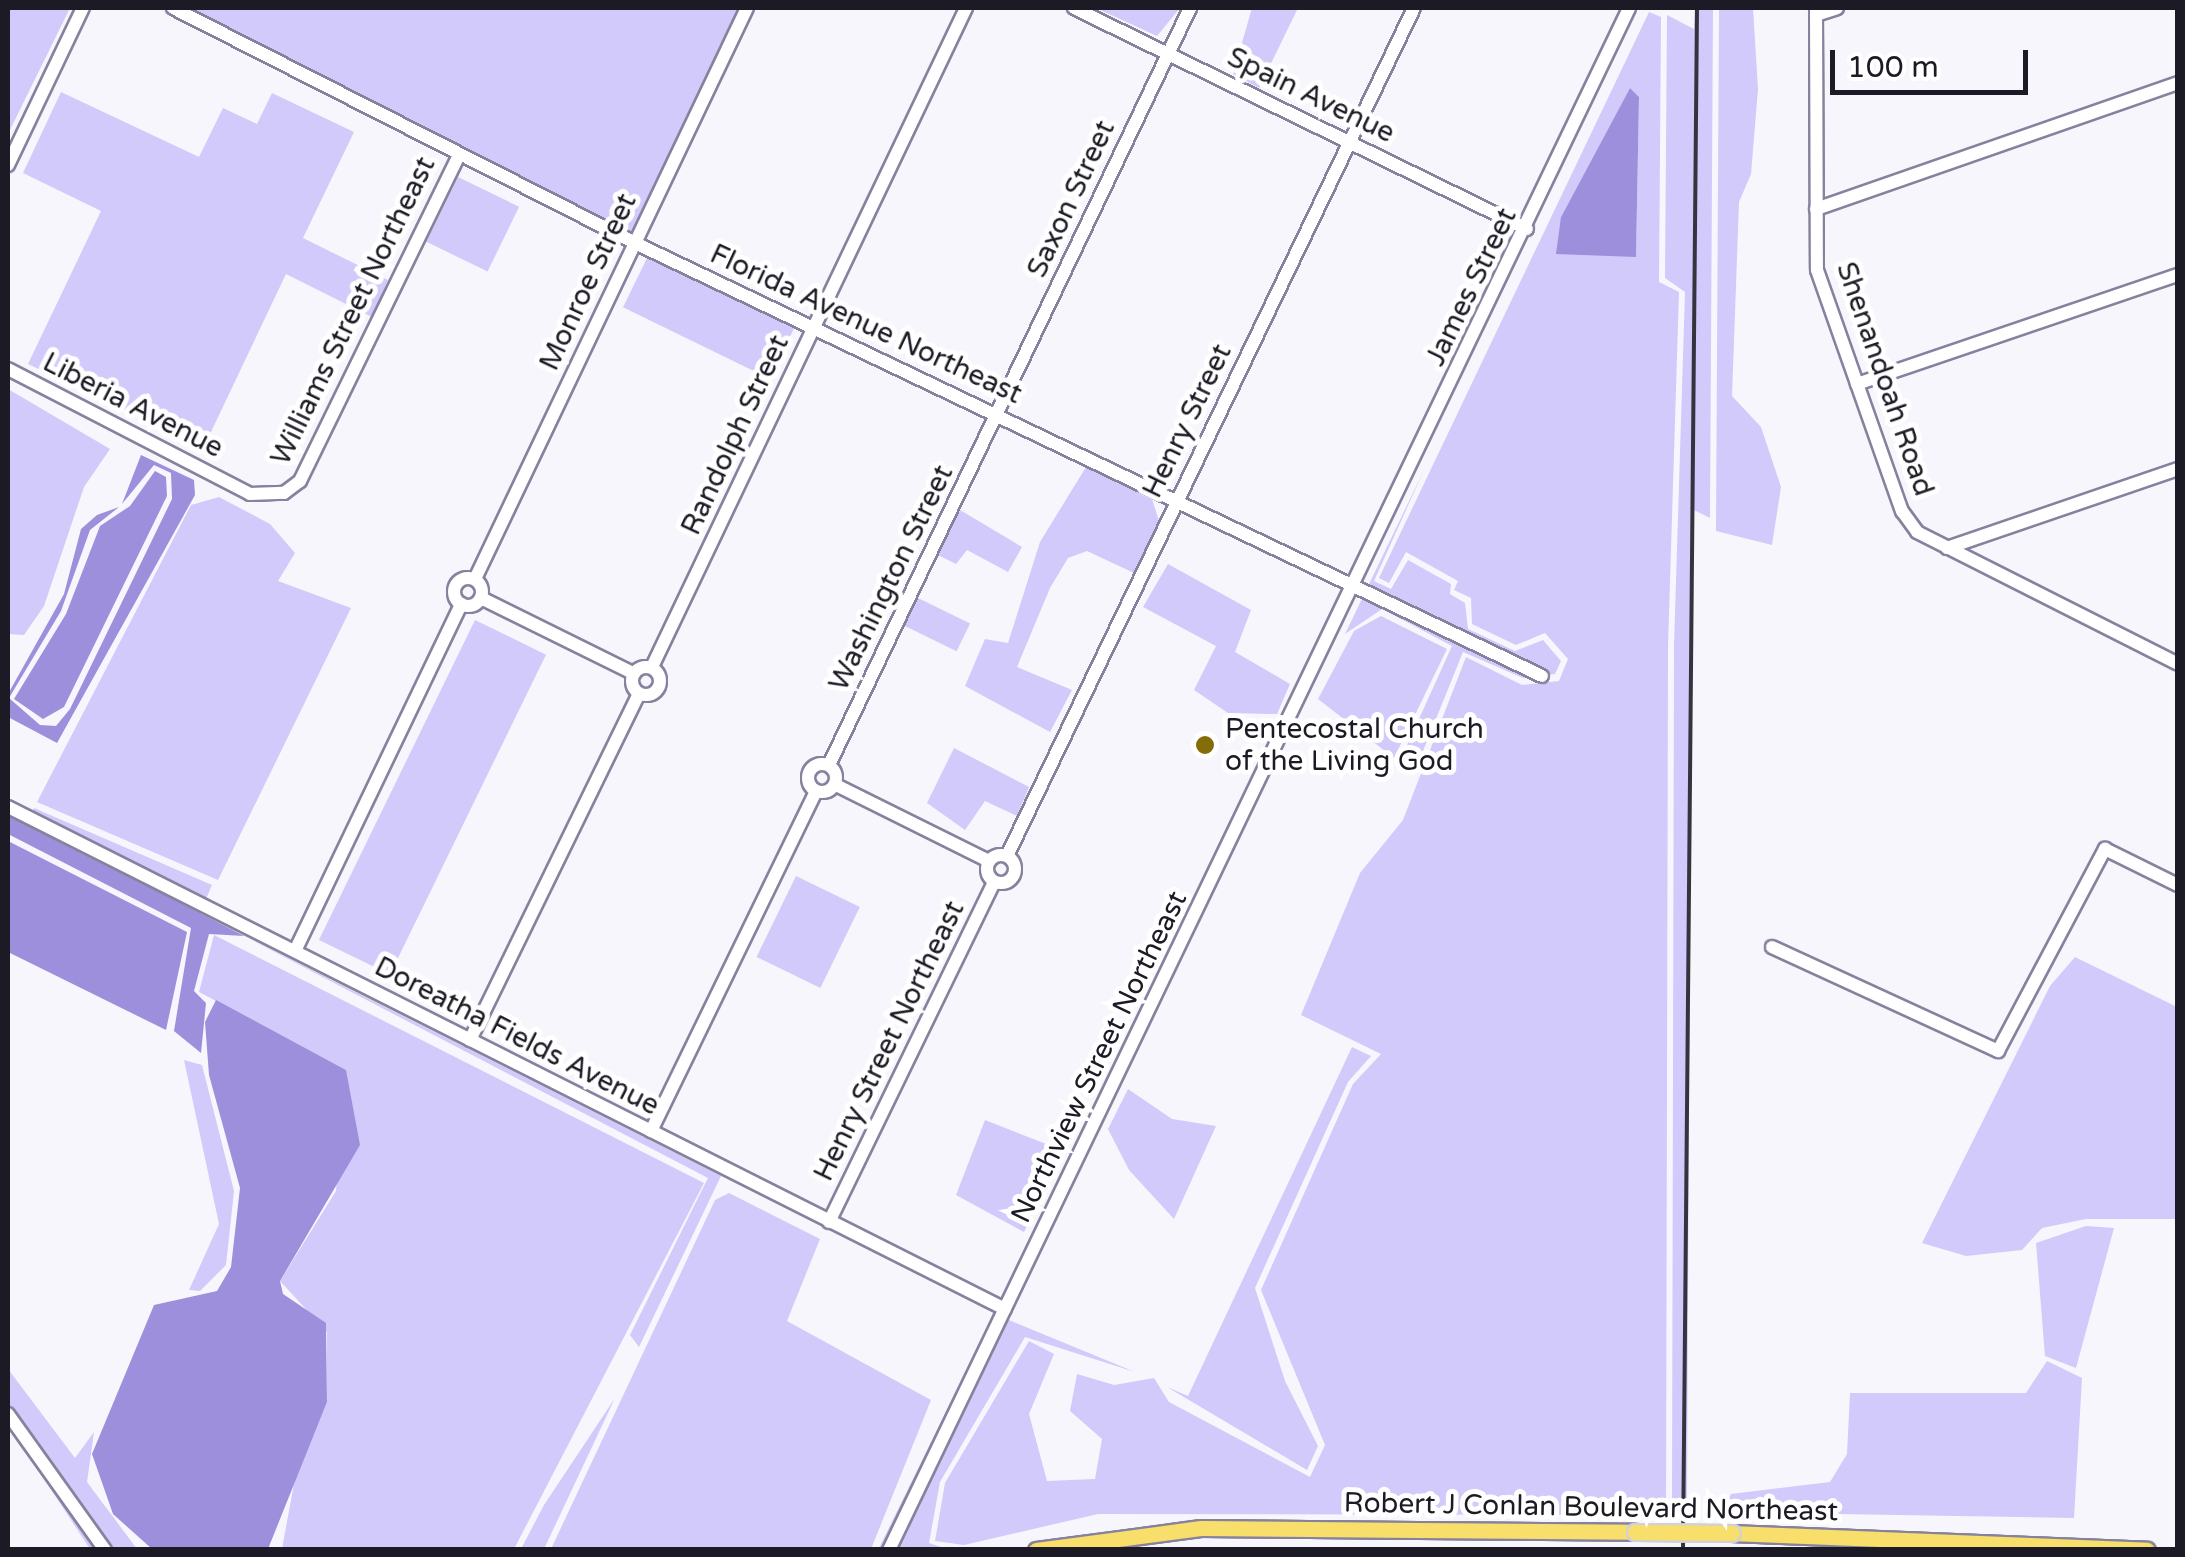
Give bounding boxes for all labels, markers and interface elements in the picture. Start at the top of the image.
scale bar [1835,30,2032,92]
street label: Spain Avenue [1222,40,1400,150]
text: 100 m [1847,49,1939,86]
street label: Saxon Street [1020,115,1122,283]
street label: Williams Street Northeast [264,151,442,471]
street label: Monroe Street [532,188,644,376]
street label: James Street [1418,203,1524,371]
street label: Florida Avenue Northeast [705,237,1027,411]
street label: Shenandoah Road [1829,258,1941,500]
street label: Randolph Street [674,330,796,540]
street label: Henry Street [1135,339,1239,503]
street label: Liberia Avenue [37,345,229,465]
street label: Washington Street [822,460,960,696]
place label: Pentecostal Church of the Living God [1225,712,1484,778]
marker: Pentecostal Church of the Living God [1194,734,1216,756]
street label: Northview Street Northeast [1004,886,1194,1228]
street label: Henry Street Northeast [807,896,971,1186]
street label: Doreatha Fields Avenue [369,950,665,1122]
street label: Robert J Conlan Boulevard Northeast [1343,1486,1839,1528]

